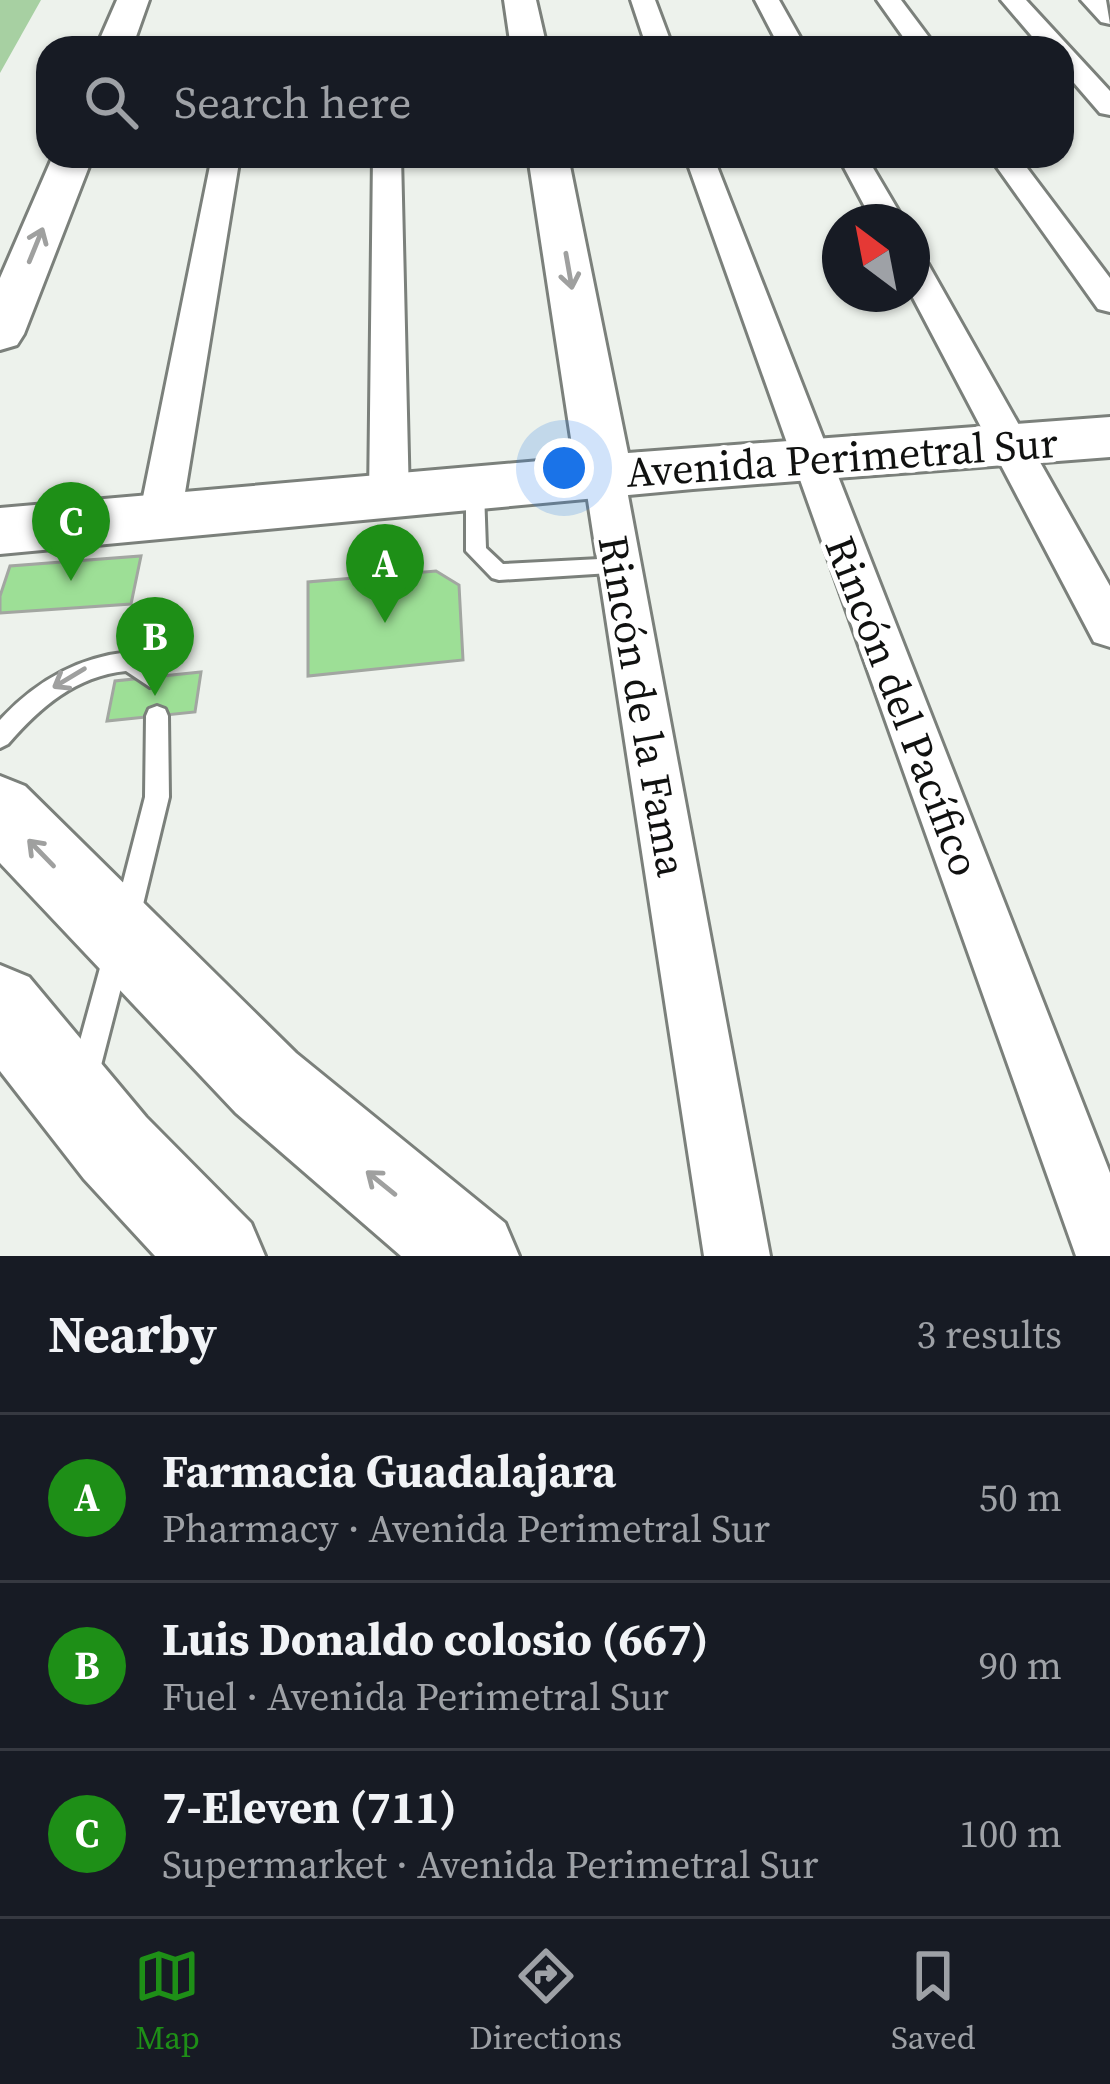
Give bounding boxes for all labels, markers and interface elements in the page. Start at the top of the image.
search box [36,36,1074,168]
icon: search [78,69,144,135]
text: Search here [174,71,411,133]
north arrow [822,204,930,312]
one-way arrow [27,228,48,265]
one-way arrow [558,251,581,290]
street label: Avenida Perimetral Sur [624,413,1060,501]
your location [534,438,594,498]
pin: C [32,482,110,581]
pin: A [346,524,424,623]
street label: Rincón del Pacífico [812,528,994,884]
street label: Rincón de la Fama [584,531,702,882]
pin: B [116,597,194,696]
one-way arrow [52,667,87,691]
one-way arrow [27,839,56,868]
one-way arrow [365,1170,397,1197]
text: Nearby [48,1299,217,1369]
text: 3 results [917,1308,1062,1361]
text: Farmacia Guadalajara [162,1440,616,1502]
text: A [74,1471,100,1524]
text: 50 m [979,1471,1062,1524]
text: Pharmacy · Avenida Perimetral Sur [162,1502,770,1555]
text: Luis Donaldo colosio (667) [162,1608,709,1670]
text: B [74,1639,100,1692]
text: 90 m [979,1639,1062,1692]
text: Fuel · Avenida Perimetral Sur [162,1670,669,1723]
text: 7-Eleven (711) [162,1776,457,1838]
text: C [75,1807,99,1860]
text: 100 m [959,1807,1062,1860]
text: Supermarket · Avenida Perimetral Sur [162,1838,819,1891]
tab: Map [134,1943,200,2060]
tab: Directions [469,1943,622,2060]
tab: Saved [891,1943,976,2060]

